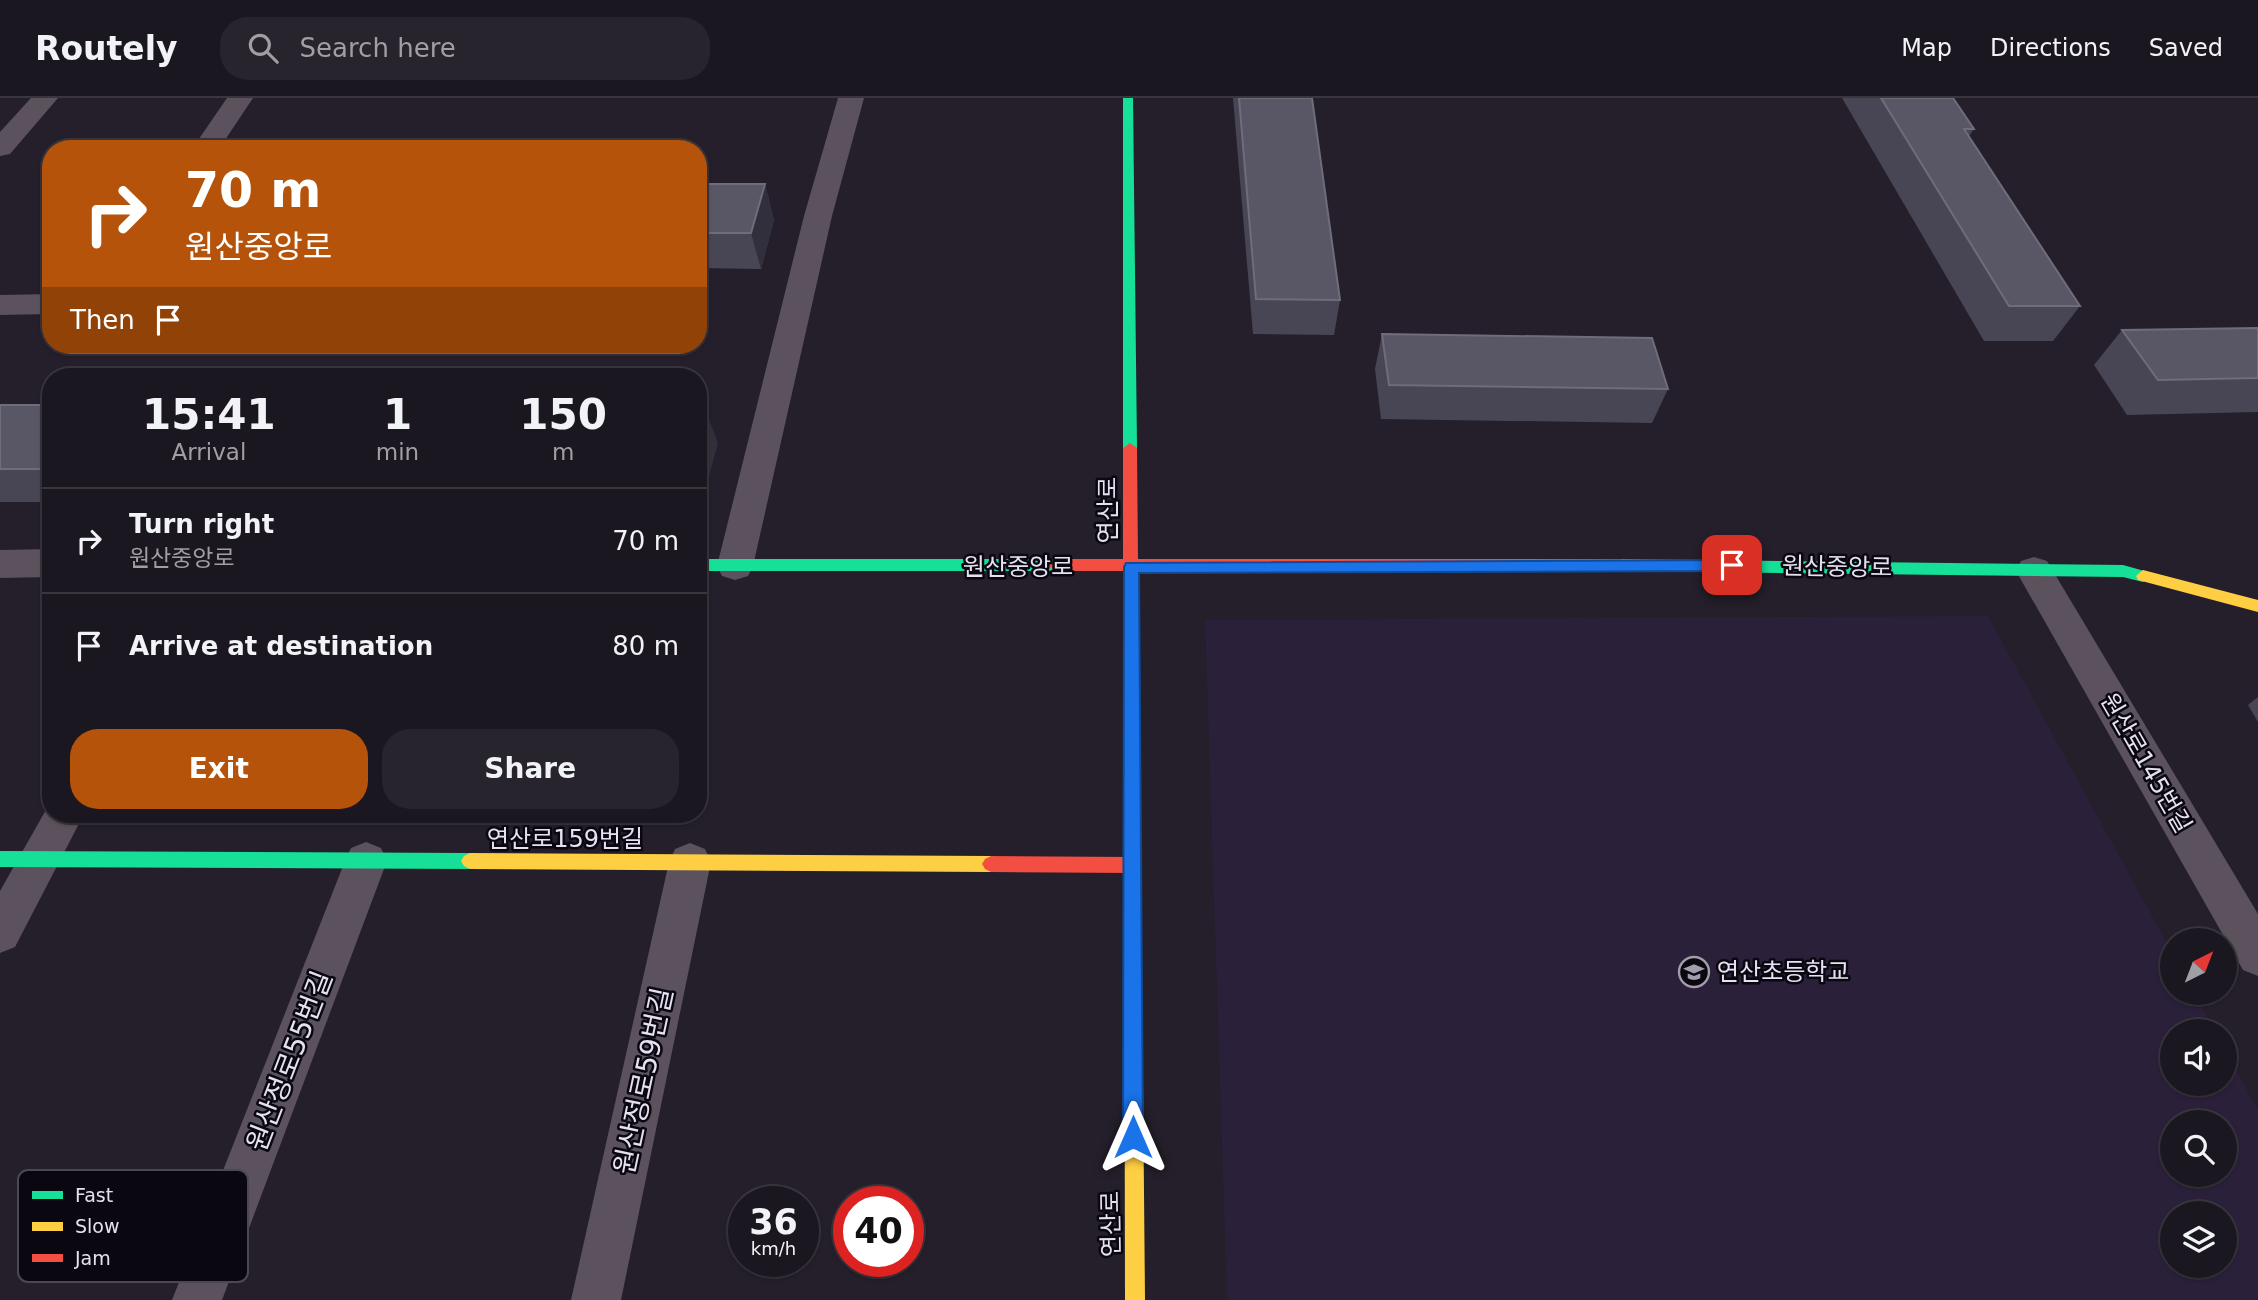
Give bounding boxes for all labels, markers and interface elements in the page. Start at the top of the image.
search box [220,17,710,80]
text: Routely [35,29,178,68]
icon: search [244,29,282,67]
text: Search here [300,33,456,63]
text: Map [1901,34,1952,62]
text: Directions [1990,34,2111,62]
text: Saved [2149,34,2223,62]
text: 70 m [185,162,321,219]
icon: right [70,168,161,259]
text: 원산중앙로 [185,228,332,266]
icon: arrive [149,301,187,339]
text: Then [70,305,135,335]
text: 15:41 [142,390,276,439]
text: 1 [383,390,412,439]
text: 150 [519,390,607,439]
text: Arrival [172,439,246,465]
text: min [376,439,419,465]
text: m [552,439,574,465]
street label: 연산로 [1094,477,1122,543]
text: Turn right [129,509,274,539]
icon: right [70,522,108,560]
text: 70 m [612,526,679,556]
pin [1702,535,1762,595]
text: 원산중앙로 [129,545,235,571]
icon: arrive [1713,546,1751,584]
street label: 원산중앙로 [1782,552,1892,582]
street label: 원산중앙로 [963,553,1073,581]
icon: arrive [70,627,108,665]
text: Arrive at destination [129,631,433,661]
text: 80 m [612,631,679,661]
street label: 원산로145번길 [2095,688,2197,838]
button: Exit [70,729,368,809]
button: Share [382,729,679,809]
street label: 연산로159번길 [487,825,643,853]
north arrow [2160,928,2236,1004]
map controls [2160,928,2237,1278]
school or university icon: 연산초등학교 [1677,955,1711,989]
place label: 연산초등학교 [1717,958,1849,986]
street label: 원산정로55번길 [240,966,339,1156]
street label: 원산정로59번길 [608,985,679,1178]
button: sound [2160,1019,2237,1096]
position arrow [1096,1100,1170,1174]
button: search [2160,1110,2237,1187]
legend [18,1170,248,1282]
text: Fast [75,1184,113,1206]
speed limit sign: 40 [833,1186,924,1277]
street label: 연산로 [1096,1191,1126,1257]
button: layers [2160,1201,2237,1278]
text: 36 [749,1202,798,1242]
text: Slow [75,1215,120,1237]
text: km/h [751,1238,796,1259]
text: Jam [74,1247,111,1269]

